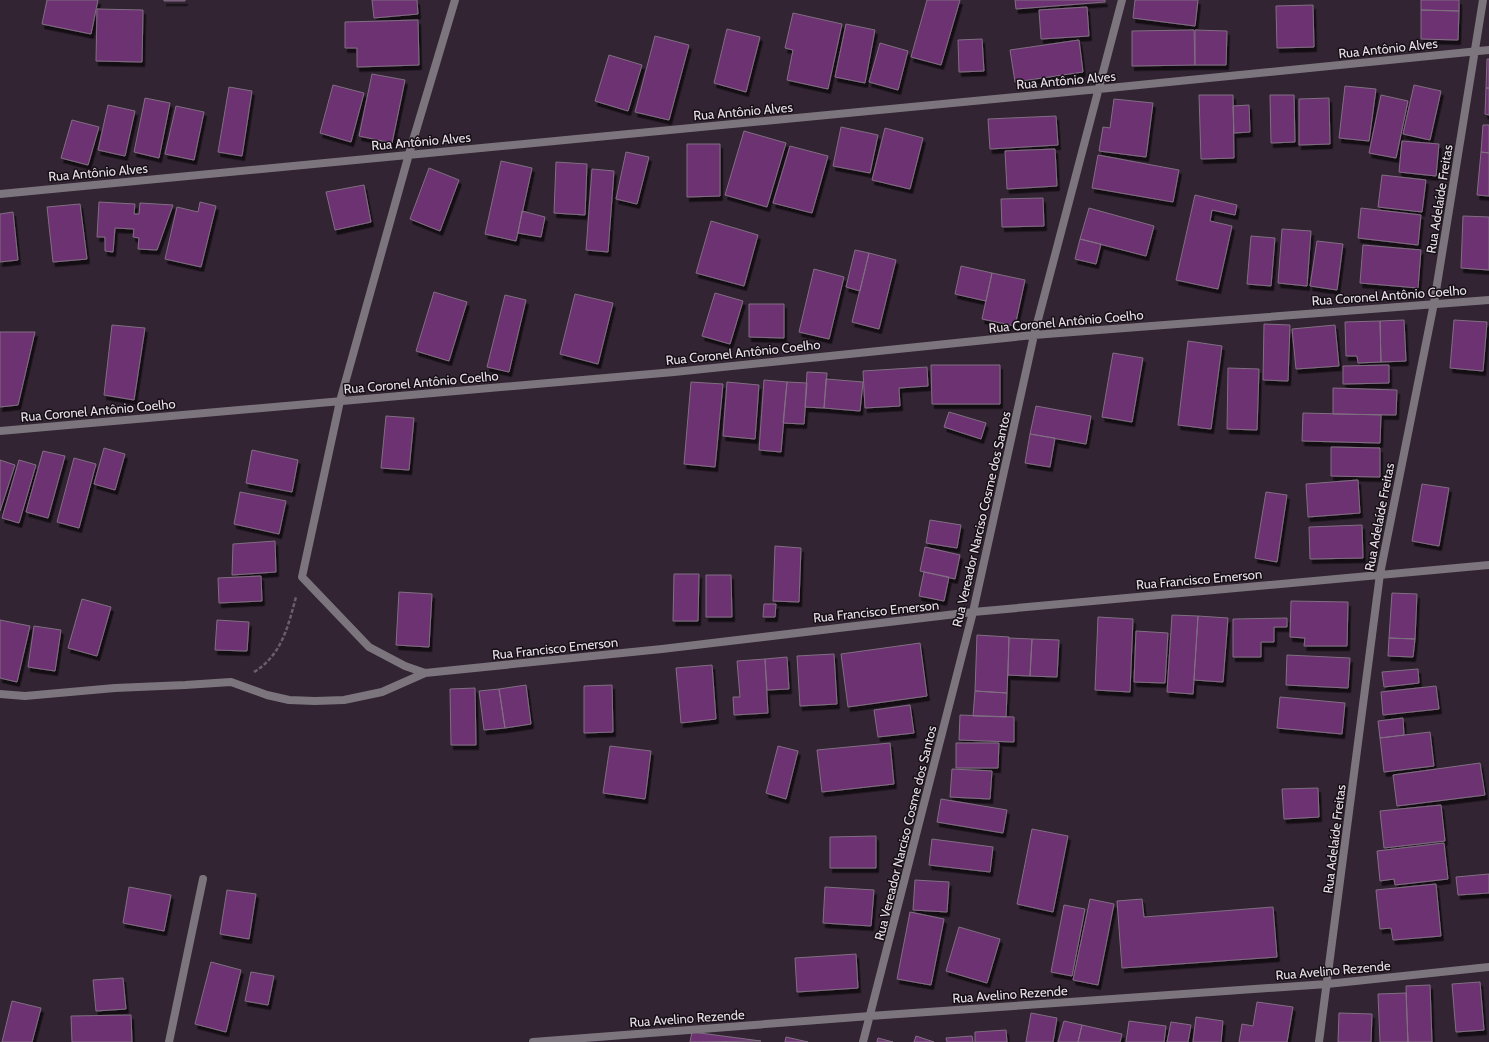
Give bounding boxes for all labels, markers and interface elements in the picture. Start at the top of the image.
street label: Rua Antônio Alves [1338,35,1439,61]
street label: Rua Antônio Alves [1016,68,1117,92]
street label: Rua Antônio Alves [693,99,794,123]
street label: Rua Antônio Alves [371,129,472,153]
street label: Rua Adelaíde Freitas [1423,143,1456,254]
street label: Rua Antônio Alves [48,160,149,184]
street label: Rua Coronel Antônio Coelho [1311,282,1467,308]
street label: Rua Coronel Antônio Coelho [988,306,1144,336]
street label: Rua Coronel Antônio Coelho [665,336,821,368]
street label: Rua Coronel Antônio Coelho [343,367,499,397]
street label: Rua Coronel Antônio Coelho [20,395,176,425]
street label: Rua Vereador Narciso Cosme dos Santos [948,409,1014,628]
street label: Rua Adelaíde Freitas [1361,461,1397,572]
street label: Rua Francisco Emerson [1135,566,1263,592]
street label: Rua Francisco Emerson [812,596,940,626]
street label: Rua Francisco Emerson [491,633,619,663]
street label: Rua Vereador Narciso Cosme dos Santos [871,723,940,942]
street label: Rua Adelaíde Freitas [1319,783,1349,894]
street label: Rua Avelino Rezende [1275,957,1391,983]
street label: Rua Avelino Rezende [952,982,1068,1006]
street label: Rua Avelino Rezende [629,1006,745,1030]

